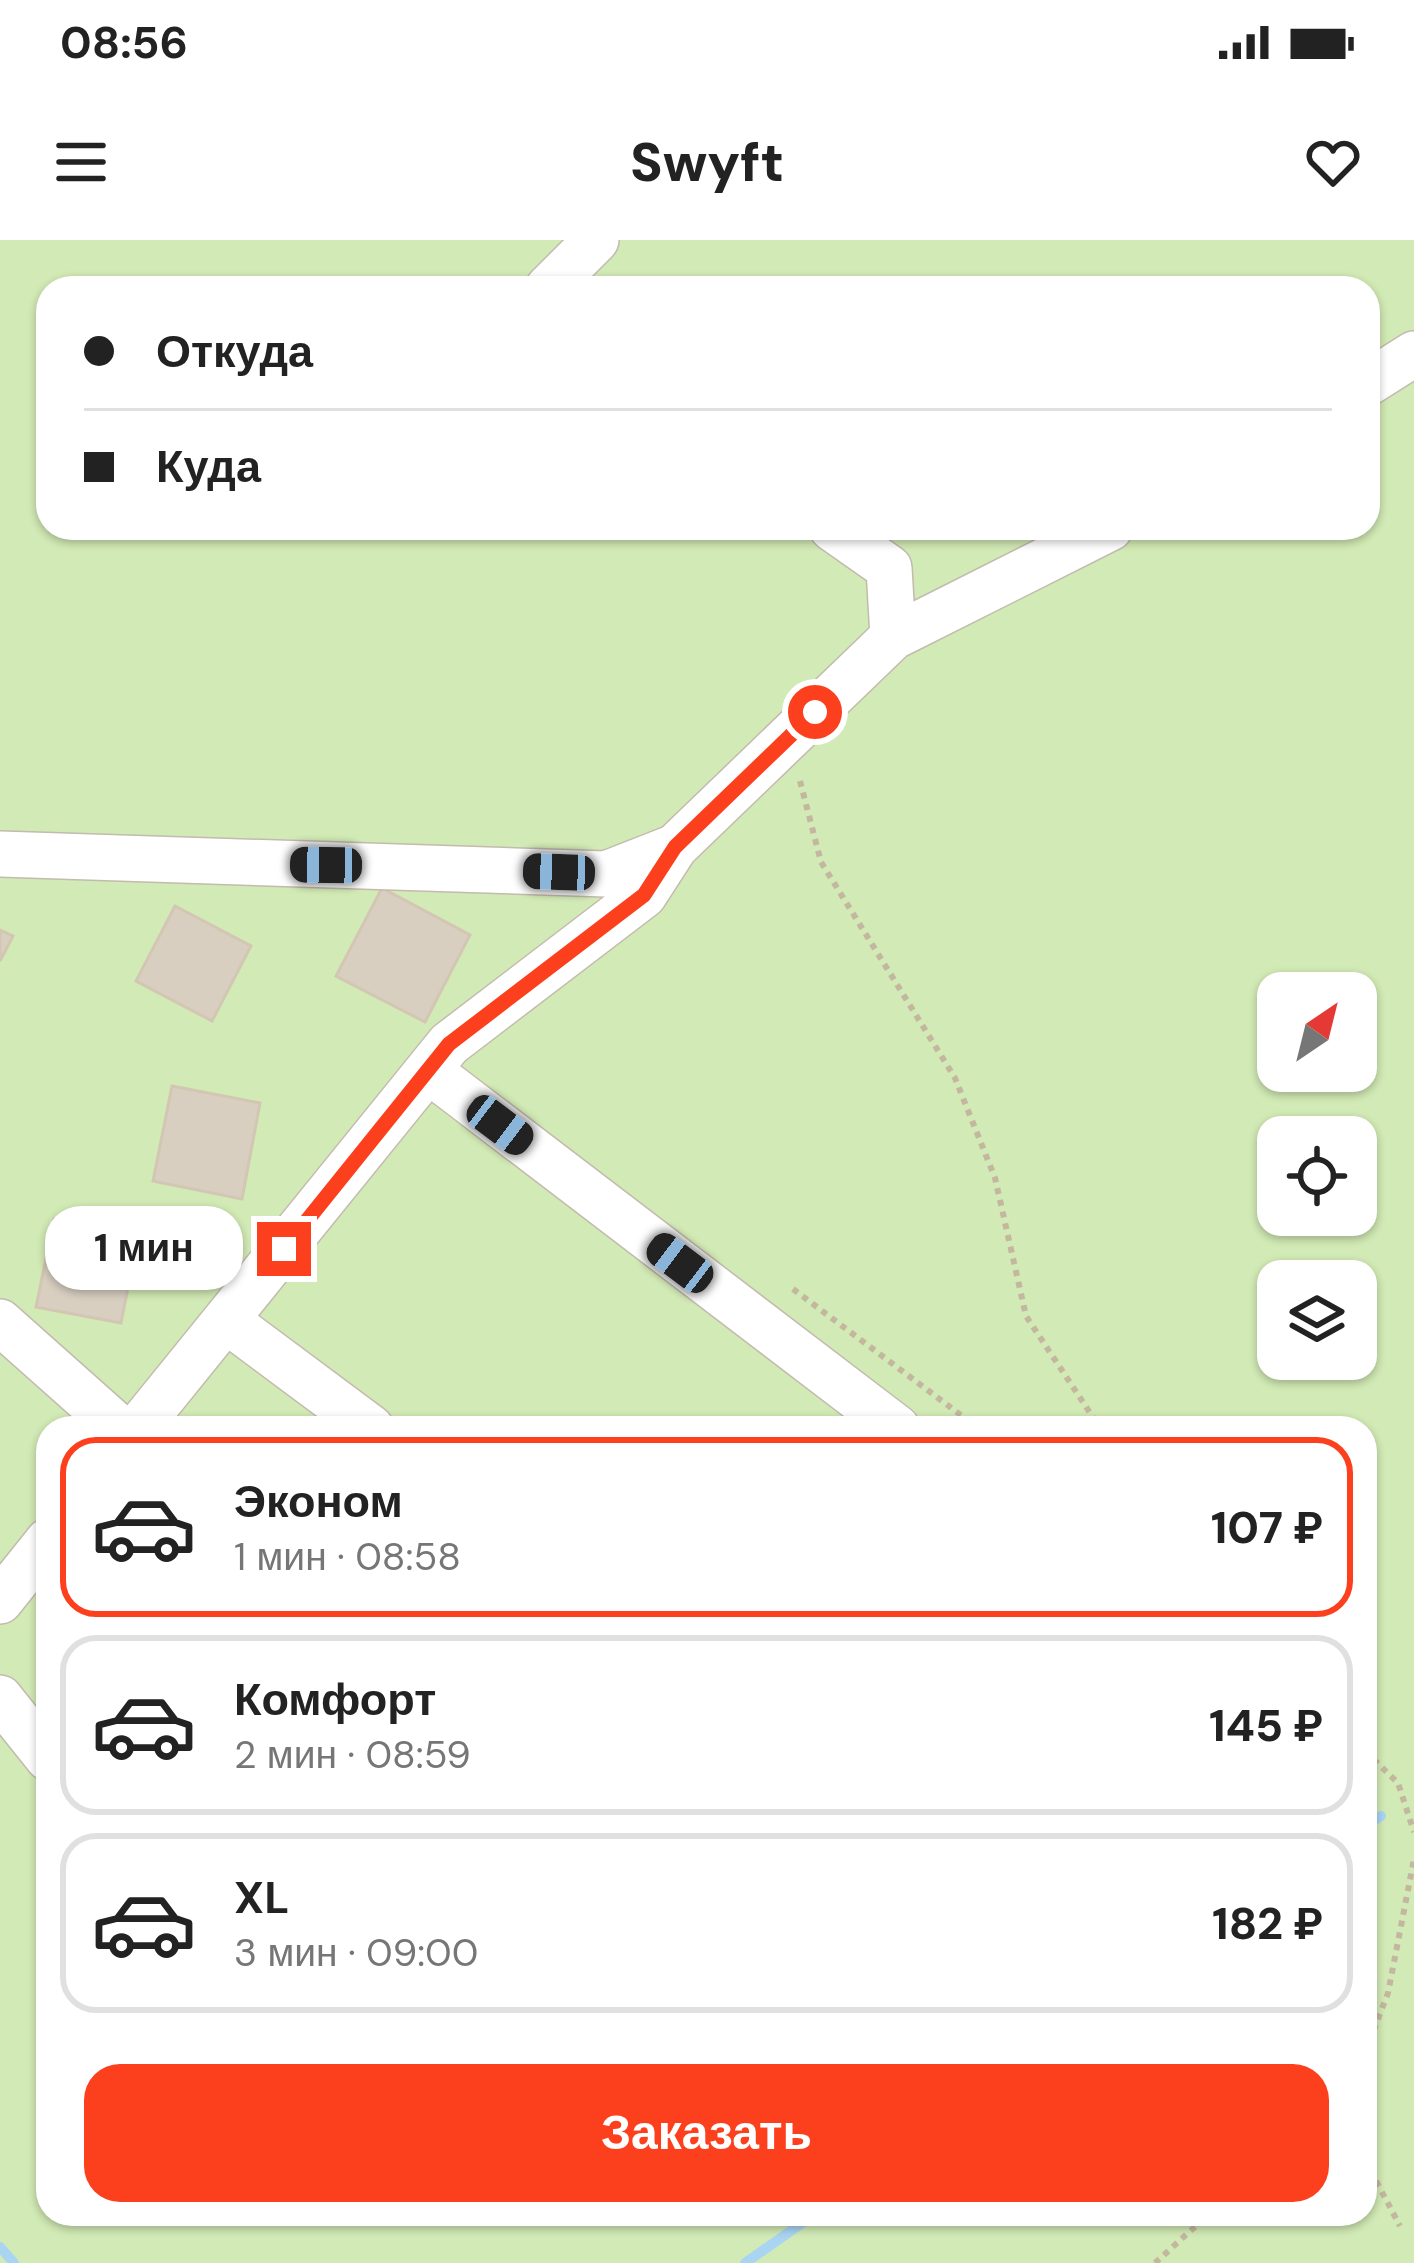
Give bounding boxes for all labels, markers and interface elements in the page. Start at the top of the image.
text: 08:56 [60,13,188,72]
text: Swyft [630,127,784,198]
icon: menu [48,129,114,195]
icon: heart [1300,129,1366,195]
text: Откуда [156,322,313,381]
text: Куда [156,437,261,496]
route start [788,685,842,739]
car [290,846,362,884]
car [522,853,596,891]
north arrow [1257,972,1377,1092]
map controls [1257,972,1377,1380]
car [460,1089,540,1161]
button: locate [1257,1116,1377,1236]
callout: 1 мин [44,1207,242,1291]
text: 1 мин [94,1222,194,1273]
route end [257,1222,311,1276]
car [640,1227,720,1299]
button: layers [1257,1260,1377,1380]
text: Эконом [234,1472,403,1531]
icon: car [90,1473,198,1581]
text: 107 ₽ [1211,1498,1323,1557]
text: 1 мин · 08:58 [234,1531,461,1582]
text: Комфорт [234,1670,436,1729]
icon: car [90,1671,198,1779]
text: 145 ₽ [1209,1696,1323,1755]
text: 2 мин · 08:59 [234,1729,471,1780]
text: XL [234,1868,289,1927]
icon: car [90,1869,198,1977]
text: 182 ₽ [1212,1894,1323,1953]
text: 3 мин · 09:00 [234,1927,478,1978]
button: Заказать [84,2064,1329,2202]

